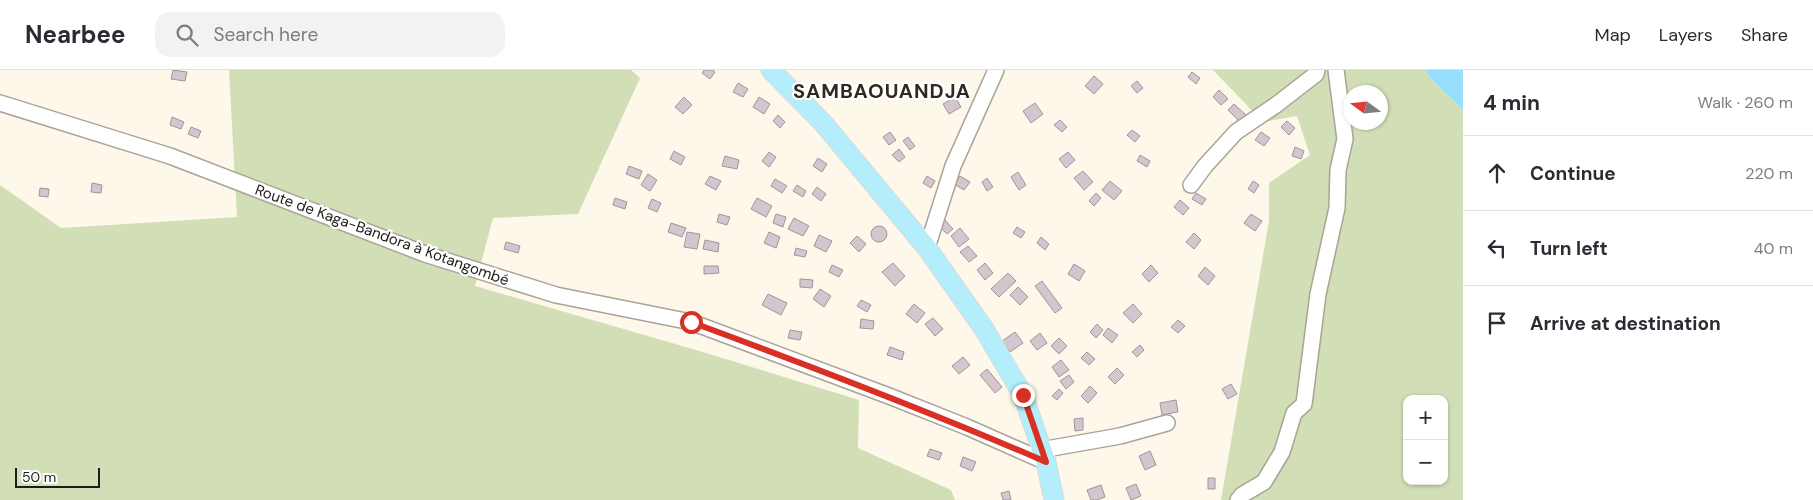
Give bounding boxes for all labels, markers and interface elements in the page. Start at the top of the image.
search box [155,12,505,57]
text: Nearbee [25,19,125,50]
icon: search [173,21,201,49]
text: Search here [213,22,318,47]
text: Map [1595,23,1631,47]
text: Layers [1659,23,1713,47]
text: Share [1741,23,1788,47]
district label: SAMBAOUANDJA [793,78,971,104]
north arrow [1343,85,1388,130]
text: 4 min [1483,89,1540,117]
text: Walk · 260 m [1698,92,1793,113]
icon: ahead [1483,159,1511,187]
text: Continue [1530,161,1616,186]
text: 220 m [1745,163,1793,184]
street label: Route de Kaga-Bandora à Kotangombé [252,180,512,290]
icon: left [1483,234,1511,262]
text: Turn left [1530,236,1608,261]
text: 40 m [1754,238,1793,259]
icon: arrive [1483,309,1511,337]
route start [680,311,703,334]
text: Arrive at destination [1530,311,1721,336]
route end [1012,384,1035,407]
map controls [1403,395,1448,485]
button: + [1403,395,1448,440]
button: − [1403,440,1448,485]
scale bar [15,465,100,488]
text: 50 m [22,468,56,486]

